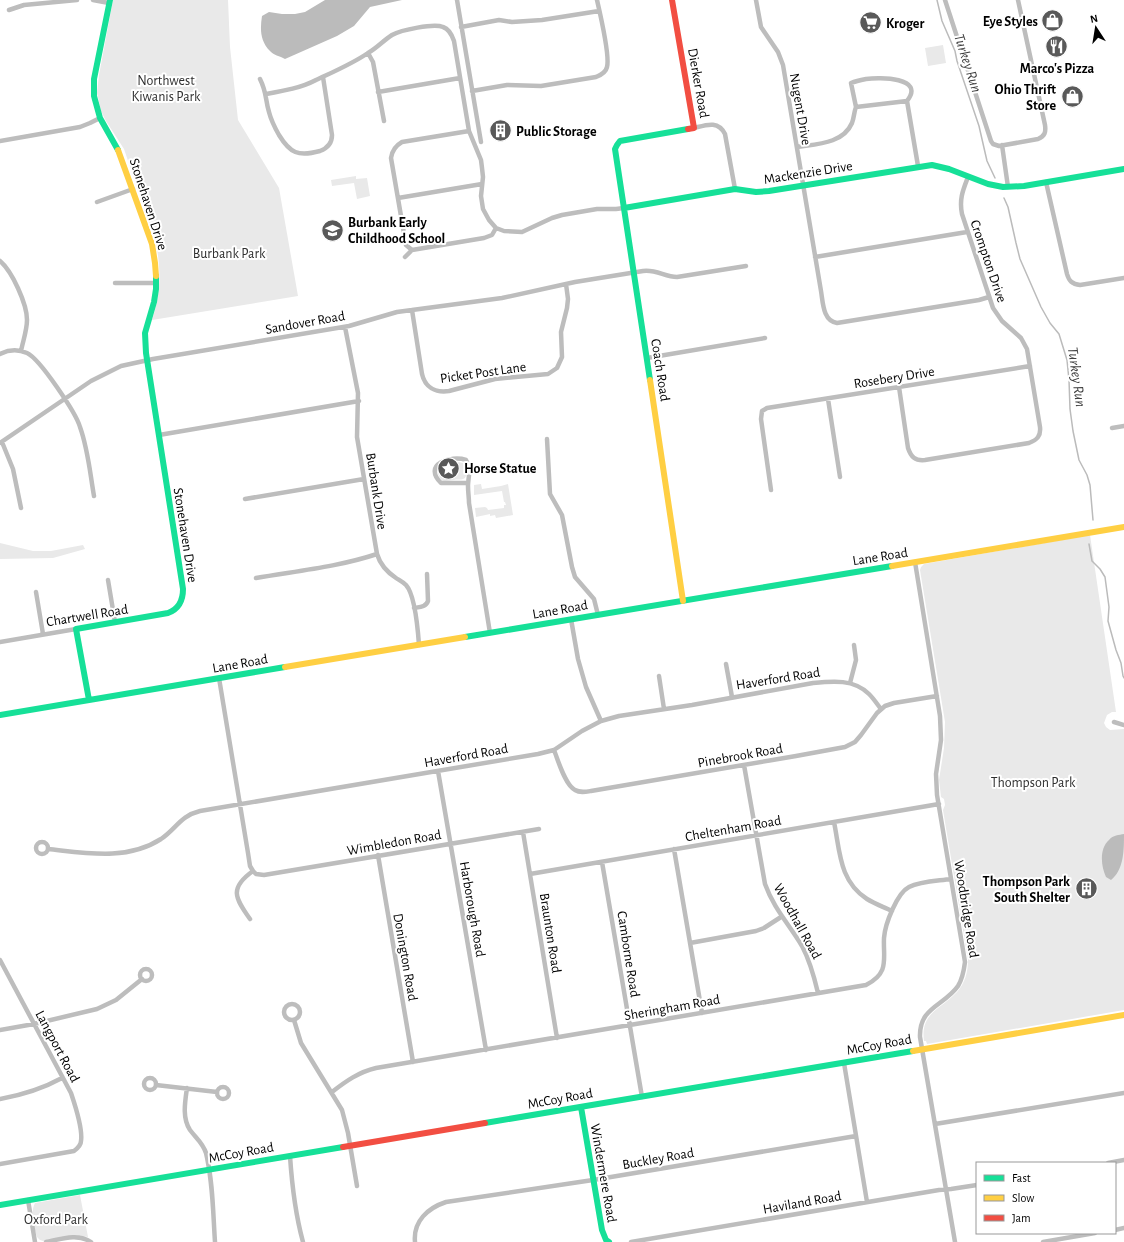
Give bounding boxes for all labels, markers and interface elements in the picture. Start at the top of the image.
shop icon: Eye Styles [1040,8,1066,34]
north arrow [1076,8,1116,48]
supermarket icon: Kroger [858,10,884,36]
text: N [1089,13,1099,25]
place label: Eye Styles [983,15,1038,29]
place label: Kroger [886,17,924,31]
water label: Turkey Run [951,32,984,94]
restaurant icon: Marco's Pizza [1044,33,1070,59]
street label: Dierker Road [685,47,711,119]
place label: Marco's Pizza [1020,62,1095,76]
street label: Nugent Drive [787,72,813,146]
park label: Northwest Kiwanis Park [132,74,201,104]
place label: Ohio Thrift Store [995,83,1056,113]
shop icon: Ohio Thrift Store [1059,84,1085,110]
building icon: Public Storage [487,118,513,144]
place label: Public Storage [516,125,597,139]
street label: Stonehaven Drive [127,157,169,252]
street label: Mackenzie Drive [763,159,854,187]
place label: Burbank Early Childhood School [348,216,445,246]
school or university icon: Burbank Early Childhood School [320,217,346,243]
street label: Crompton Drive [967,218,1009,304]
park label: Burbank Park [193,247,266,261]
street label: Sandover Road [264,309,346,337]
street label: Coach Road [648,338,672,402]
water label: Turkey Run [1065,346,1088,408]
street label: Picket Post Lane [439,360,527,386]
street label: Rosebery Drive [853,365,936,391]
street label: Burbank Drive [363,452,389,531]
place icon: Horse Statue [436,455,462,481]
place label: Horse Statue [464,462,537,476]
street label: Stonehaven Drive [171,487,199,584]
street label: Lane Road [851,546,909,568]
street label: Lane Road [531,598,589,622]
street label: Chartwell Road [45,603,129,629]
street label: Lane Road [211,652,269,676]
street label: Haverford Road [735,665,821,693]
street label: Haverford Road [423,742,509,770]
street label: Pinebrook Road [697,742,784,770]
park label: Thompson Park [991,776,1076,790]
street label: Cheltenham Road [684,814,782,844]
street label: Wimbledon Road [346,828,442,858]
street label: Woodbridge Road [951,859,981,959]
street label: Harborough Road [457,860,487,958]
place label: Thompson Park South Shelter [983,875,1070,905]
building icon: Thompson Park South Shelter [1073,876,1099,902]
street label: Woodhall Road [771,881,824,961]
street label: Braunton Road [537,892,563,974]
street label: Camborne Road [614,910,642,998]
street label: Donington Road [390,912,420,1002]
street label: Sheringham Road [623,993,721,1023]
street label: Langport Road [32,1008,82,1085]
street label: McCoy Road [845,1032,913,1058]
street label: McCoy Road [526,1086,594,1112]
street label: Windermere Road [587,1123,619,1224]
street label: McCoy Road [207,1140,275,1166]
street label: Buckley Road [621,1146,695,1172]
legend [976,1162,1116,1234]
text: Fast [1012,1172,1031,1184]
street label: Haviland Road [762,1189,842,1217]
text: Slow [1012,1192,1034,1204]
text: Jam [1012,1212,1031,1224]
park label: Oxford Park [24,1213,89,1227]

